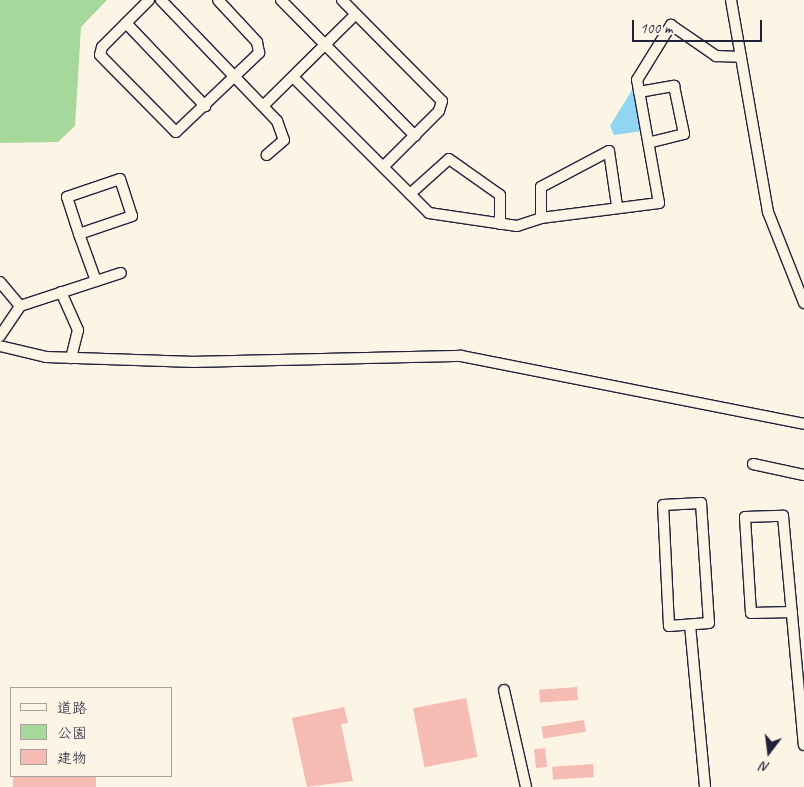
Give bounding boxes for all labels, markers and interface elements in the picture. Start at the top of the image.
scale bar [634,10,764,42]
text: 100 m [640,19,672,38]
legend [10,687,172,777]
text: 道路 [57,699,87,718]
text: 公園 [57,724,87,743]
north arrow [744,727,794,777]
text: 建物 [57,749,87,768]
text: N [759,758,771,776]

